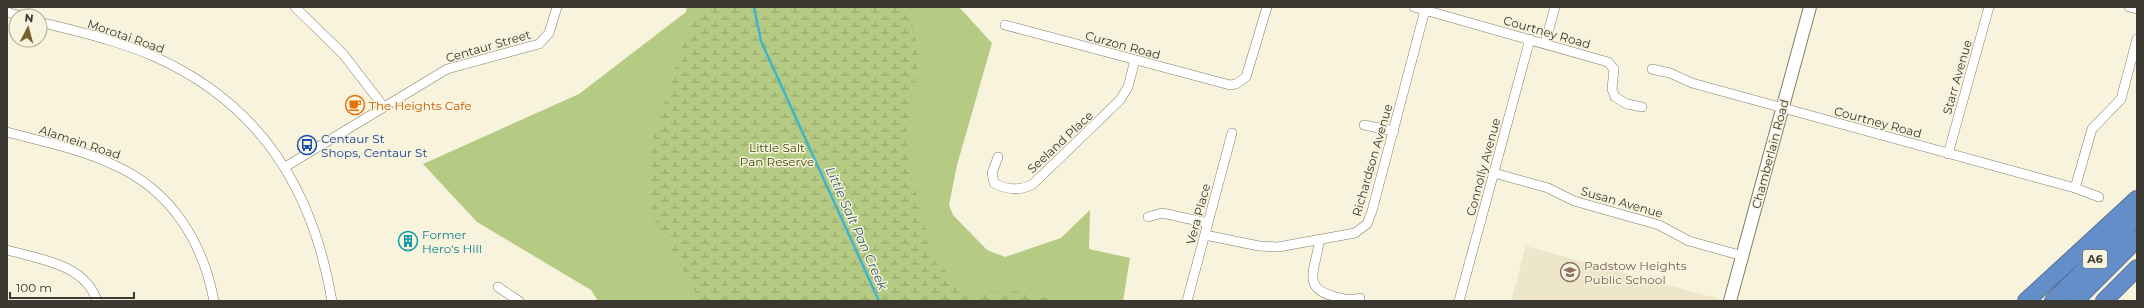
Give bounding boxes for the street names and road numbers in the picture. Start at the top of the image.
street label: Courtney Road [1502,12,1592,52]
street label: Morotai Road [85,16,167,56]
street label: Centaur Street [444,27,532,65]
street label: Curzon Road [1084,28,1162,62]
street label: Starr Avenue [1939,38,1975,116]
street label: Chamberlain Road [1748,98,1792,210]
street label: Richardson Avenue [1349,102,1395,218]
street label: Courtney Road [1833,103,1923,141]
street label: Seeland Place [1024,108,1096,176]
street label: Connolly Avenue [1463,116,1503,218]
street label: Alamein Road [37,122,123,162]
street label: Vera Place [1183,182,1213,246]
street label: Susan Avenue [1579,183,1665,221]
road number: A6 [2083,250,2107,268]

